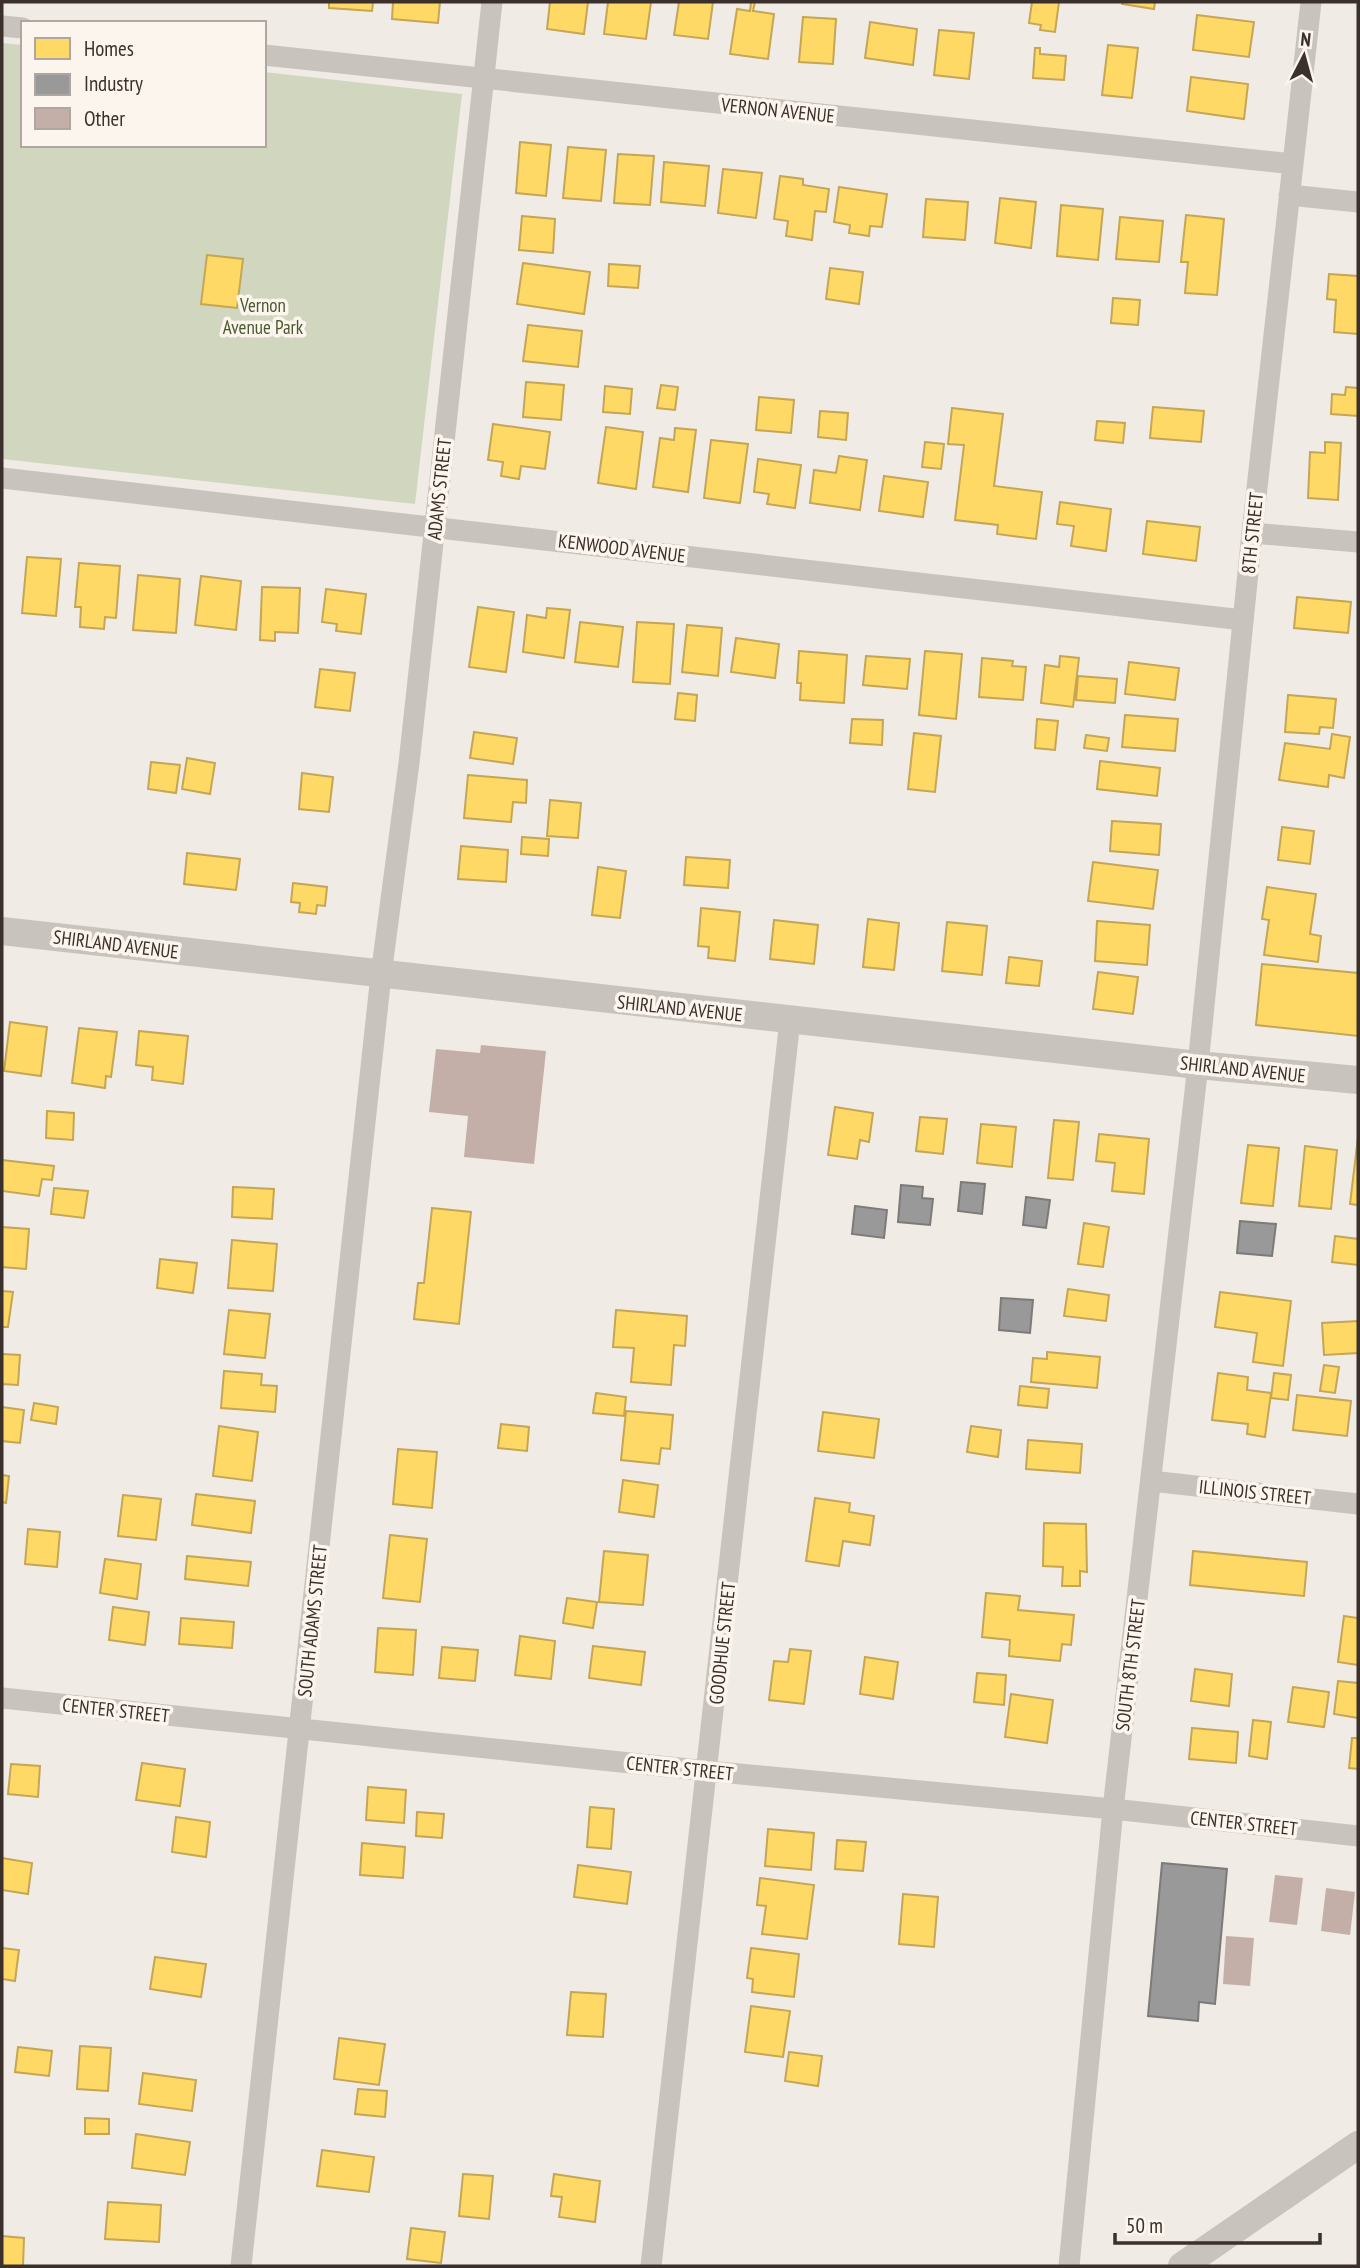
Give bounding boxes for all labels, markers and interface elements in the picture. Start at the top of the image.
legend [21,21,266,147]
north arrow [1269,21,1339,91]
text: N [1299,27,1312,52]
text: Homes [84,35,134,62]
text: Industry [84,70,143,97]
street label: VERNON AVENUE [719,92,836,128]
text: Other [84,105,125,132]
park label: Vernon Avenue Park [223,293,304,339]
street label: ADAMS STREET [422,436,456,541]
street label: 8TH STREET [1236,491,1268,575]
street label: KENWOOD AVENUE [557,528,687,568]
street label: SHIRLAND AVENUE [52,924,180,964]
street label: SHIRLAND AVENUE [616,989,744,1027]
street label: SHIRLAND AVENUE [1179,1050,1307,1088]
street label: ILLINOIS STREET [1198,1474,1313,1510]
street label: SOUTH ADAMS STREET [292,1543,332,1698]
street label: GOODHUE STREET [704,1580,740,1705]
street label: SOUTH 8TH STREET [1110,1597,1150,1732]
street label: CENTER STREET [61,1692,171,1728]
street label: CENTER STREET [625,1750,735,1786]
street label: CENTER STREET [1189,1805,1299,1841]
scale bar [1115,2202,1320,2246]
text: 50 m [1126,2212,1163,2239]

